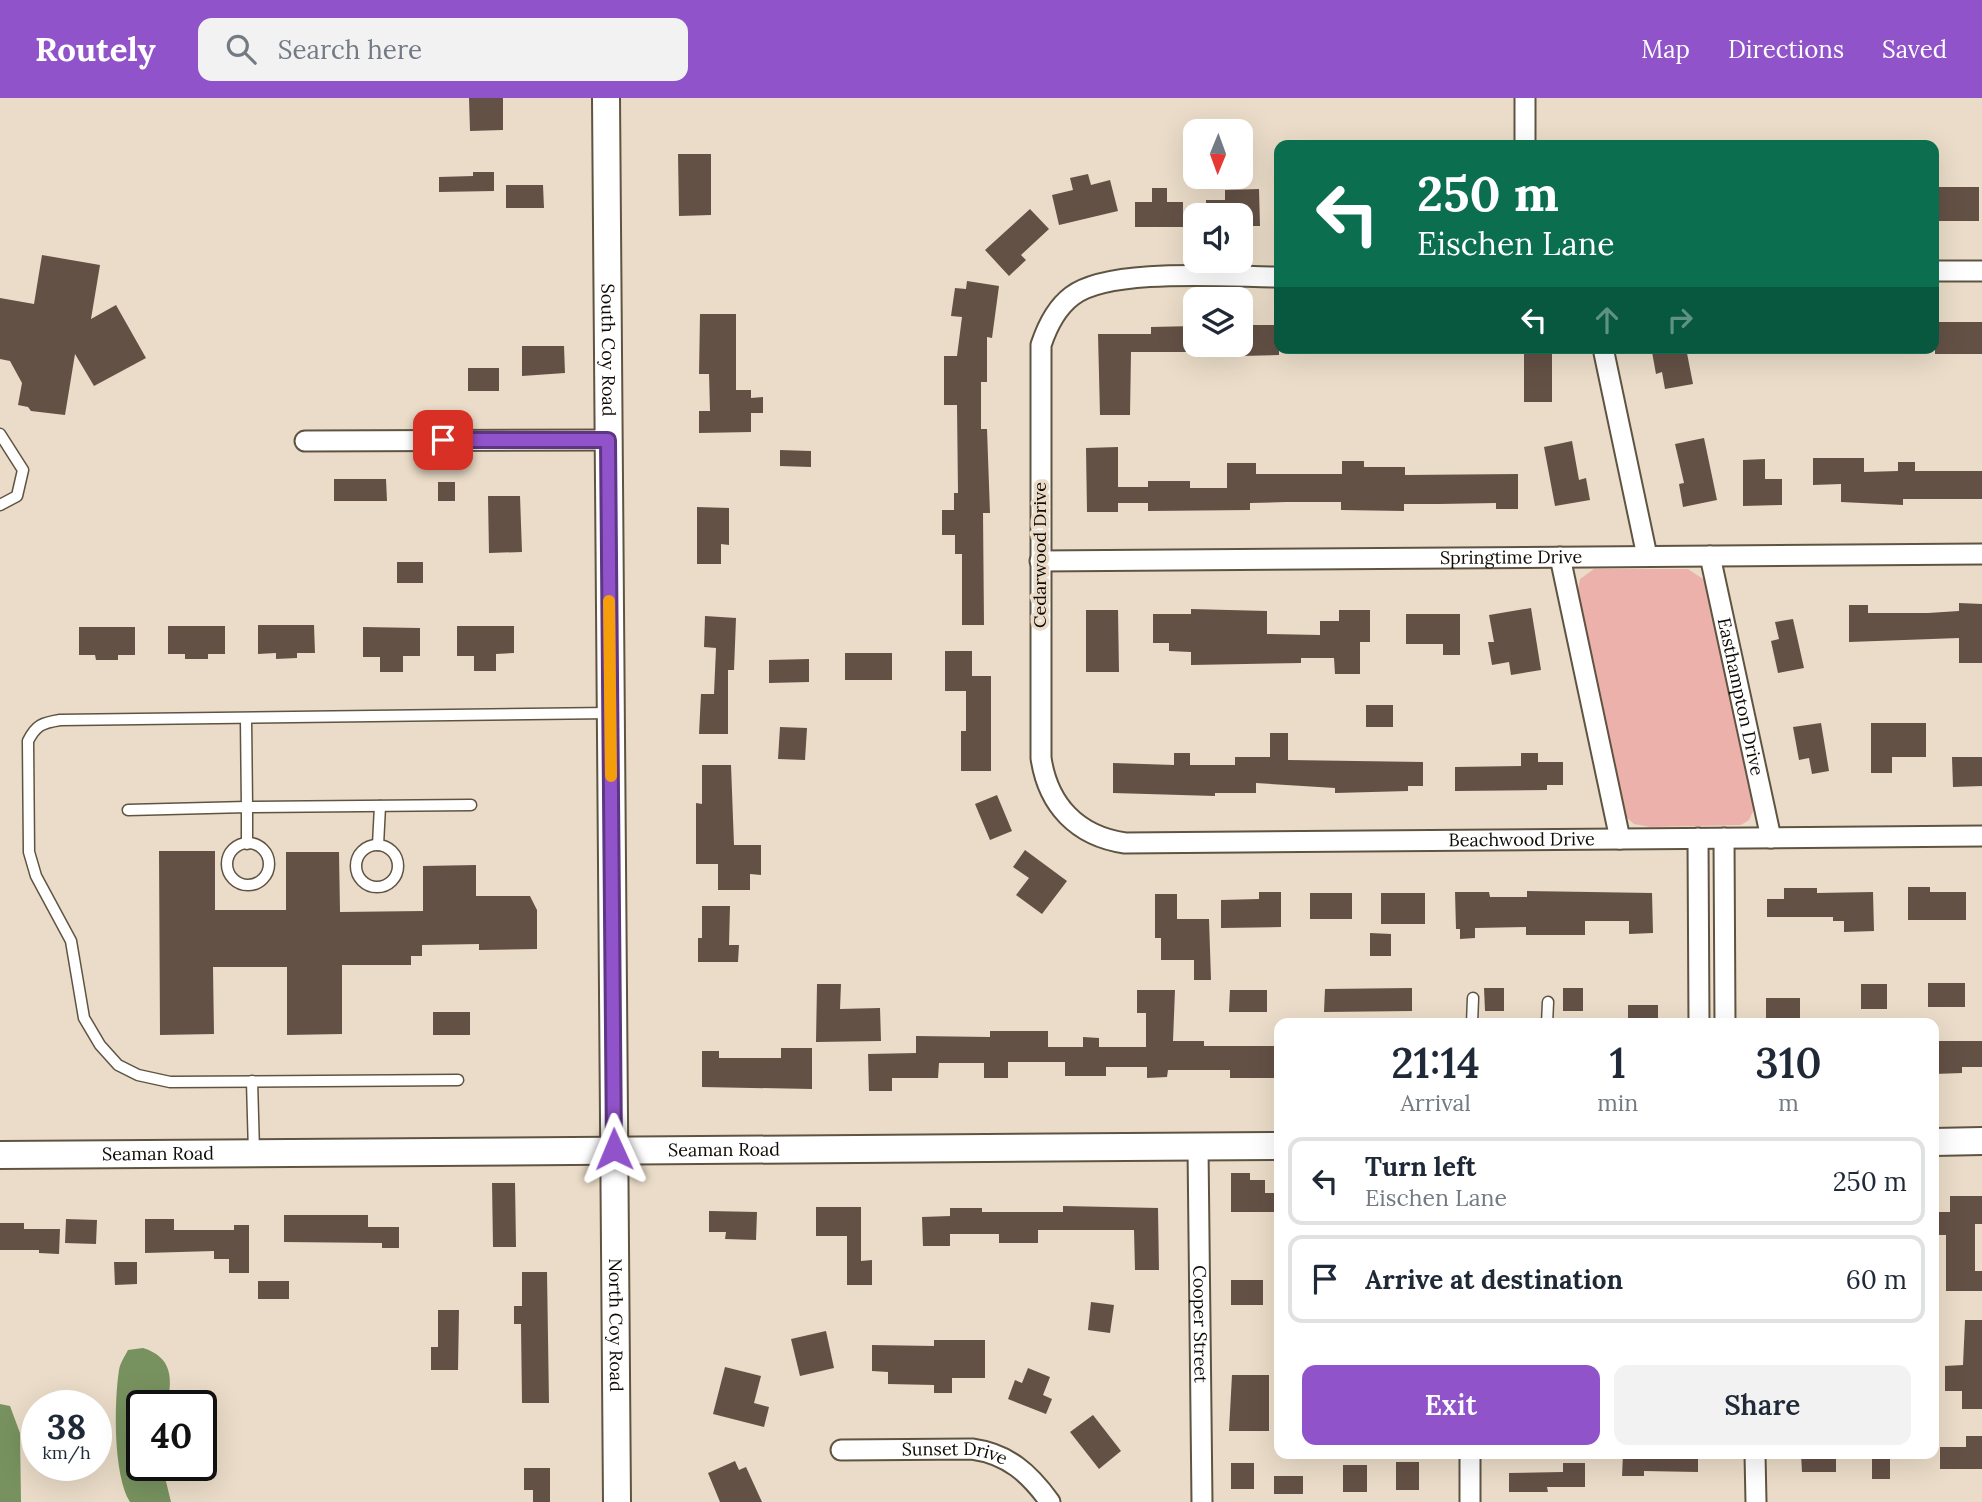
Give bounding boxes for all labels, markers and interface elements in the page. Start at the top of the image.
search box [198,18,688,81]
text: Routely [35,28,156,70]
icon: search [222,30,260,68]
text: Search here [278,33,422,66]
text: Map [1641,34,1690,65]
text: Directions [1728,34,1844,65]
text: Saved [1882,34,1947,65]
north arrow [1183,119,1253,189]
map controls [1183,119,1253,357]
text: 250 m [1417,162,1559,224]
icon: left [1302,168,1393,259]
button: sound [1183,203,1253,273]
text: Eischen Lane [1417,223,1615,264]
street label: South Coy Road [596,283,620,417]
button: layers [1183,287,1253,357]
icon: left [1515,301,1553,339]
icon: ahead [1588,301,1626,339]
icon: right [1661,301,1699,339]
pin [413,410,473,470]
icon: arrive [424,421,462,459]
street label: Cedarwood Drive [1028,482,1051,628]
street label: Springtime Drive [1440,545,1582,569]
street label: Easthampton Drive [1713,616,1769,778]
street label: Beachwood Drive [1448,827,1595,851]
text: 21:14 [1391,1036,1480,1090]
text: 1 [1609,1036,1626,1090]
text: 310 [1755,1036,1822,1090]
text: Arrival [1400,1088,1471,1117]
text: min [1597,1088,1638,1117]
text: m [1778,1088,1799,1117]
position arrow [577,1112,651,1186]
street label: Seaman Road [668,1138,780,1161]
street label: Seaman Road [102,1141,214,1165]
text: Turn left [1365,1150,1476,1183]
icon: left [1306,1162,1344,1200]
text: 250 m [1833,1165,1907,1198]
text: Eischen Lane [1365,1183,1507,1212]
street label: North Coy Road [604,1258,628,1392]
icon: arrive [1306,1260,1344,1298]
text: Arrive at destination [1365,1263,1623,1296]
text: 60 m [1846,1263,1907,1296]
street label: Cooper Street [1188,1265,1213,1383]
button: Exit [1302,1365,1600,1445]
button: Share [1614,1365,1911,1445]
speed limit sign: 40 [126,1390,217,1481]
text: 38 [47,1404,86,1449]
street label: Sunset Drive [902,1437,1012,1470]
text: km/h [42,1441,91,1464]

